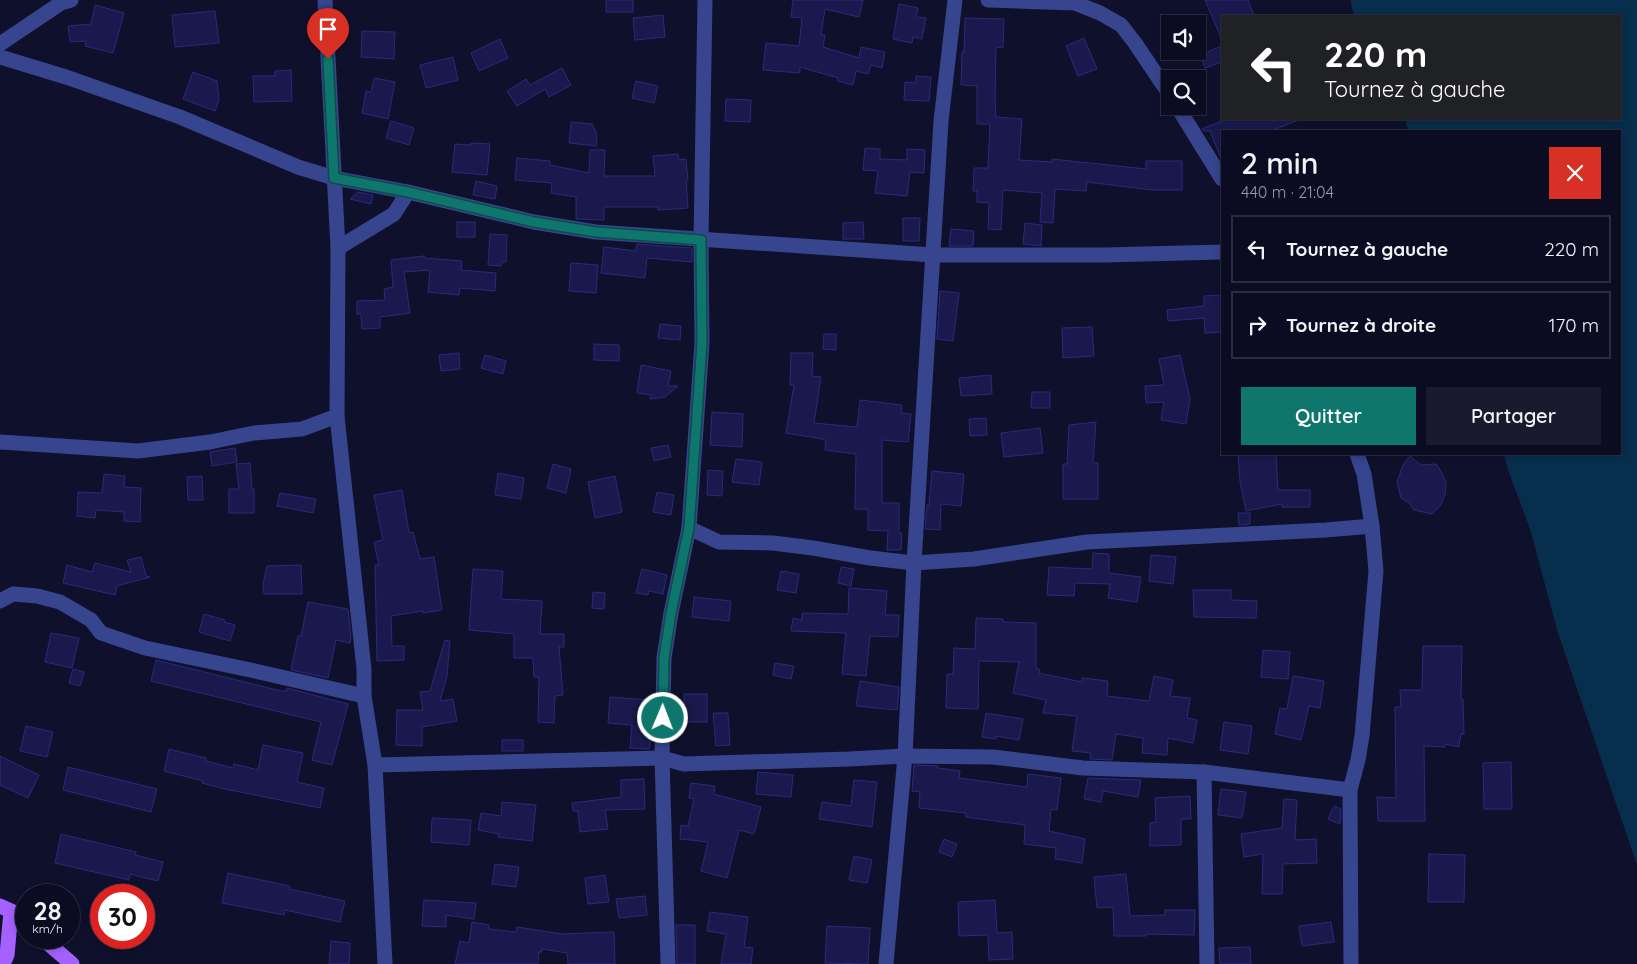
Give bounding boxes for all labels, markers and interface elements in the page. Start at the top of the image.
pin [307,8,349,59]
icon: arrive [314,15,342,43]
map controls [1161,15,1206,115]
button: sound [1161,15,1206,60]
text: 220 m [1324,32,1427,76]
icon: left [1241,35,1306,100]
button: search [1161,70,1206,115]
text: Tournez à gauche [1324,75,1506,103]
text: 2 min [1241,144,1318,182]
button: close [1549,147,1601,199]
text: 440 m · 21:04 [1241,182,1334,202]
icon: left [1243,235,1271,263]
text: Tournez à gauche [1286,237,1448,261]
text: 220 m [1544,237,1599,261]
icon: right [1243,311,1271,339]
text: Tournez à droite [1286,313,1436,337]
text: 170 m [1548,313,1599,337]
button: Quitter [1241,387,1416,445]
button: Partager [1426,387,1601,445]
position arrow [636,691,688,743]
speed limit sign: 30 [90,884,155,949]
text: 28 [34,895,61,926]
text: km/h [32,921,63,936]

